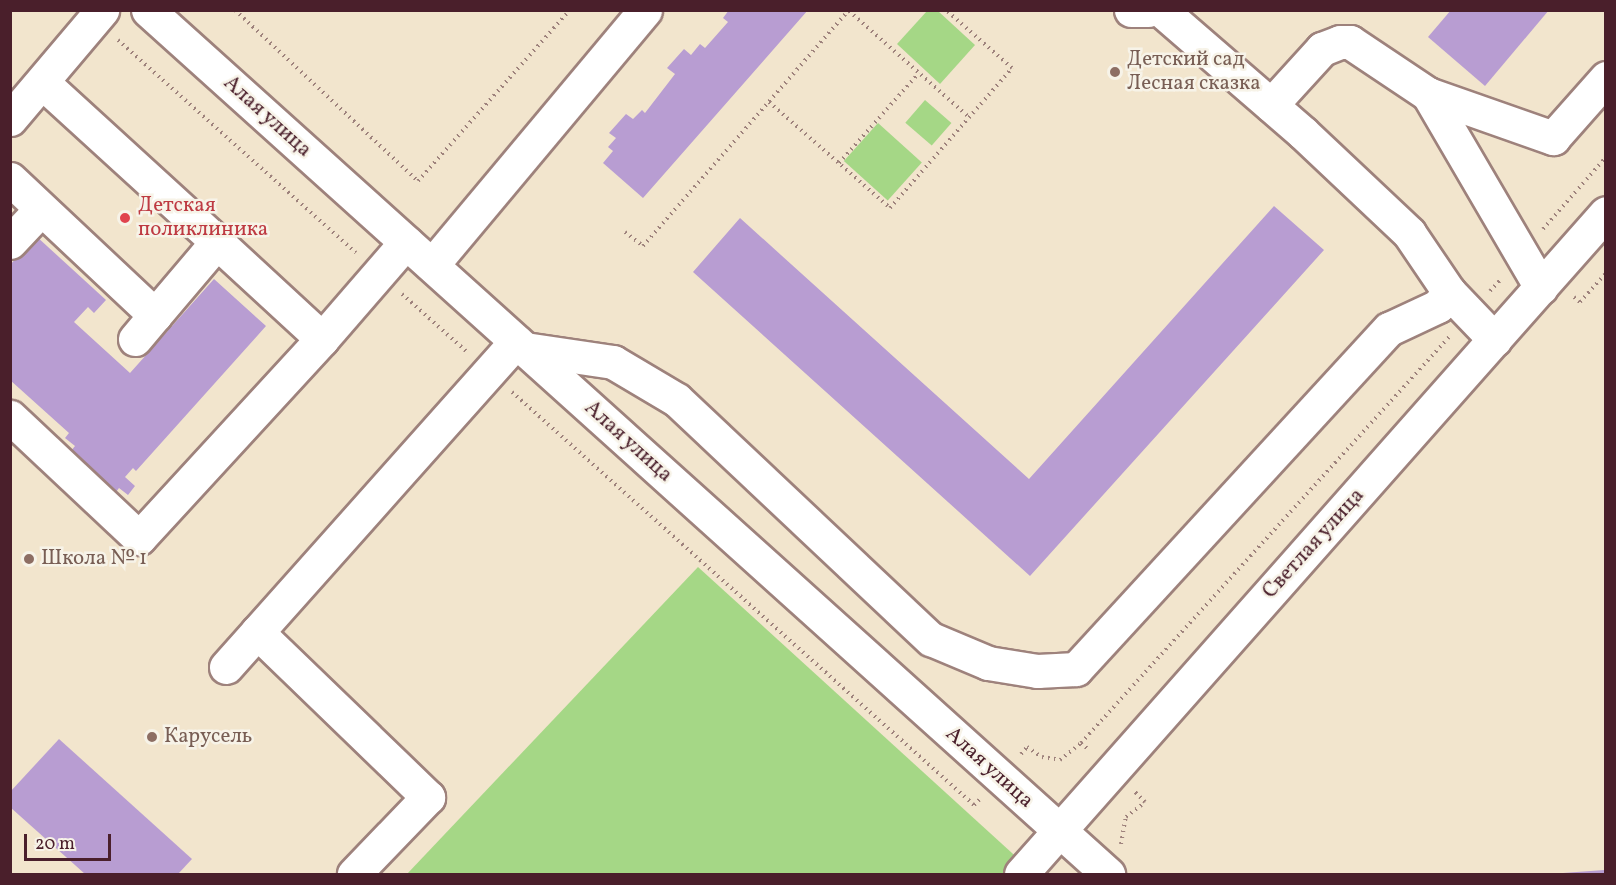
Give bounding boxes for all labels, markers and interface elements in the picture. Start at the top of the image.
place label: Детский сад Лесная сказка [1127,47,1261,97]
marker: Детский сад Лесная сказка [1108,65,1122,79]
street label: Алая улица [218,71,316,163]
place label: Детская поликлиника [138,193,268,243]
marker: Детская поликлиника [116,209,134,227]
street label: Алая улица [579,396,677,488]
street label: Светлая улица [1258,483,1370,605]
place label: Школа № 1 [41,546,147,572]
marker: Школа № 1 [22,552,36,566]
street label: Алая улица [940,722,1038,814]
place label: Карусель [164,724,252,750]
marker: Карусель [145,730,159,744]
scale bar [27,822,114,860]
text: 20 m [35,832,75,857]

